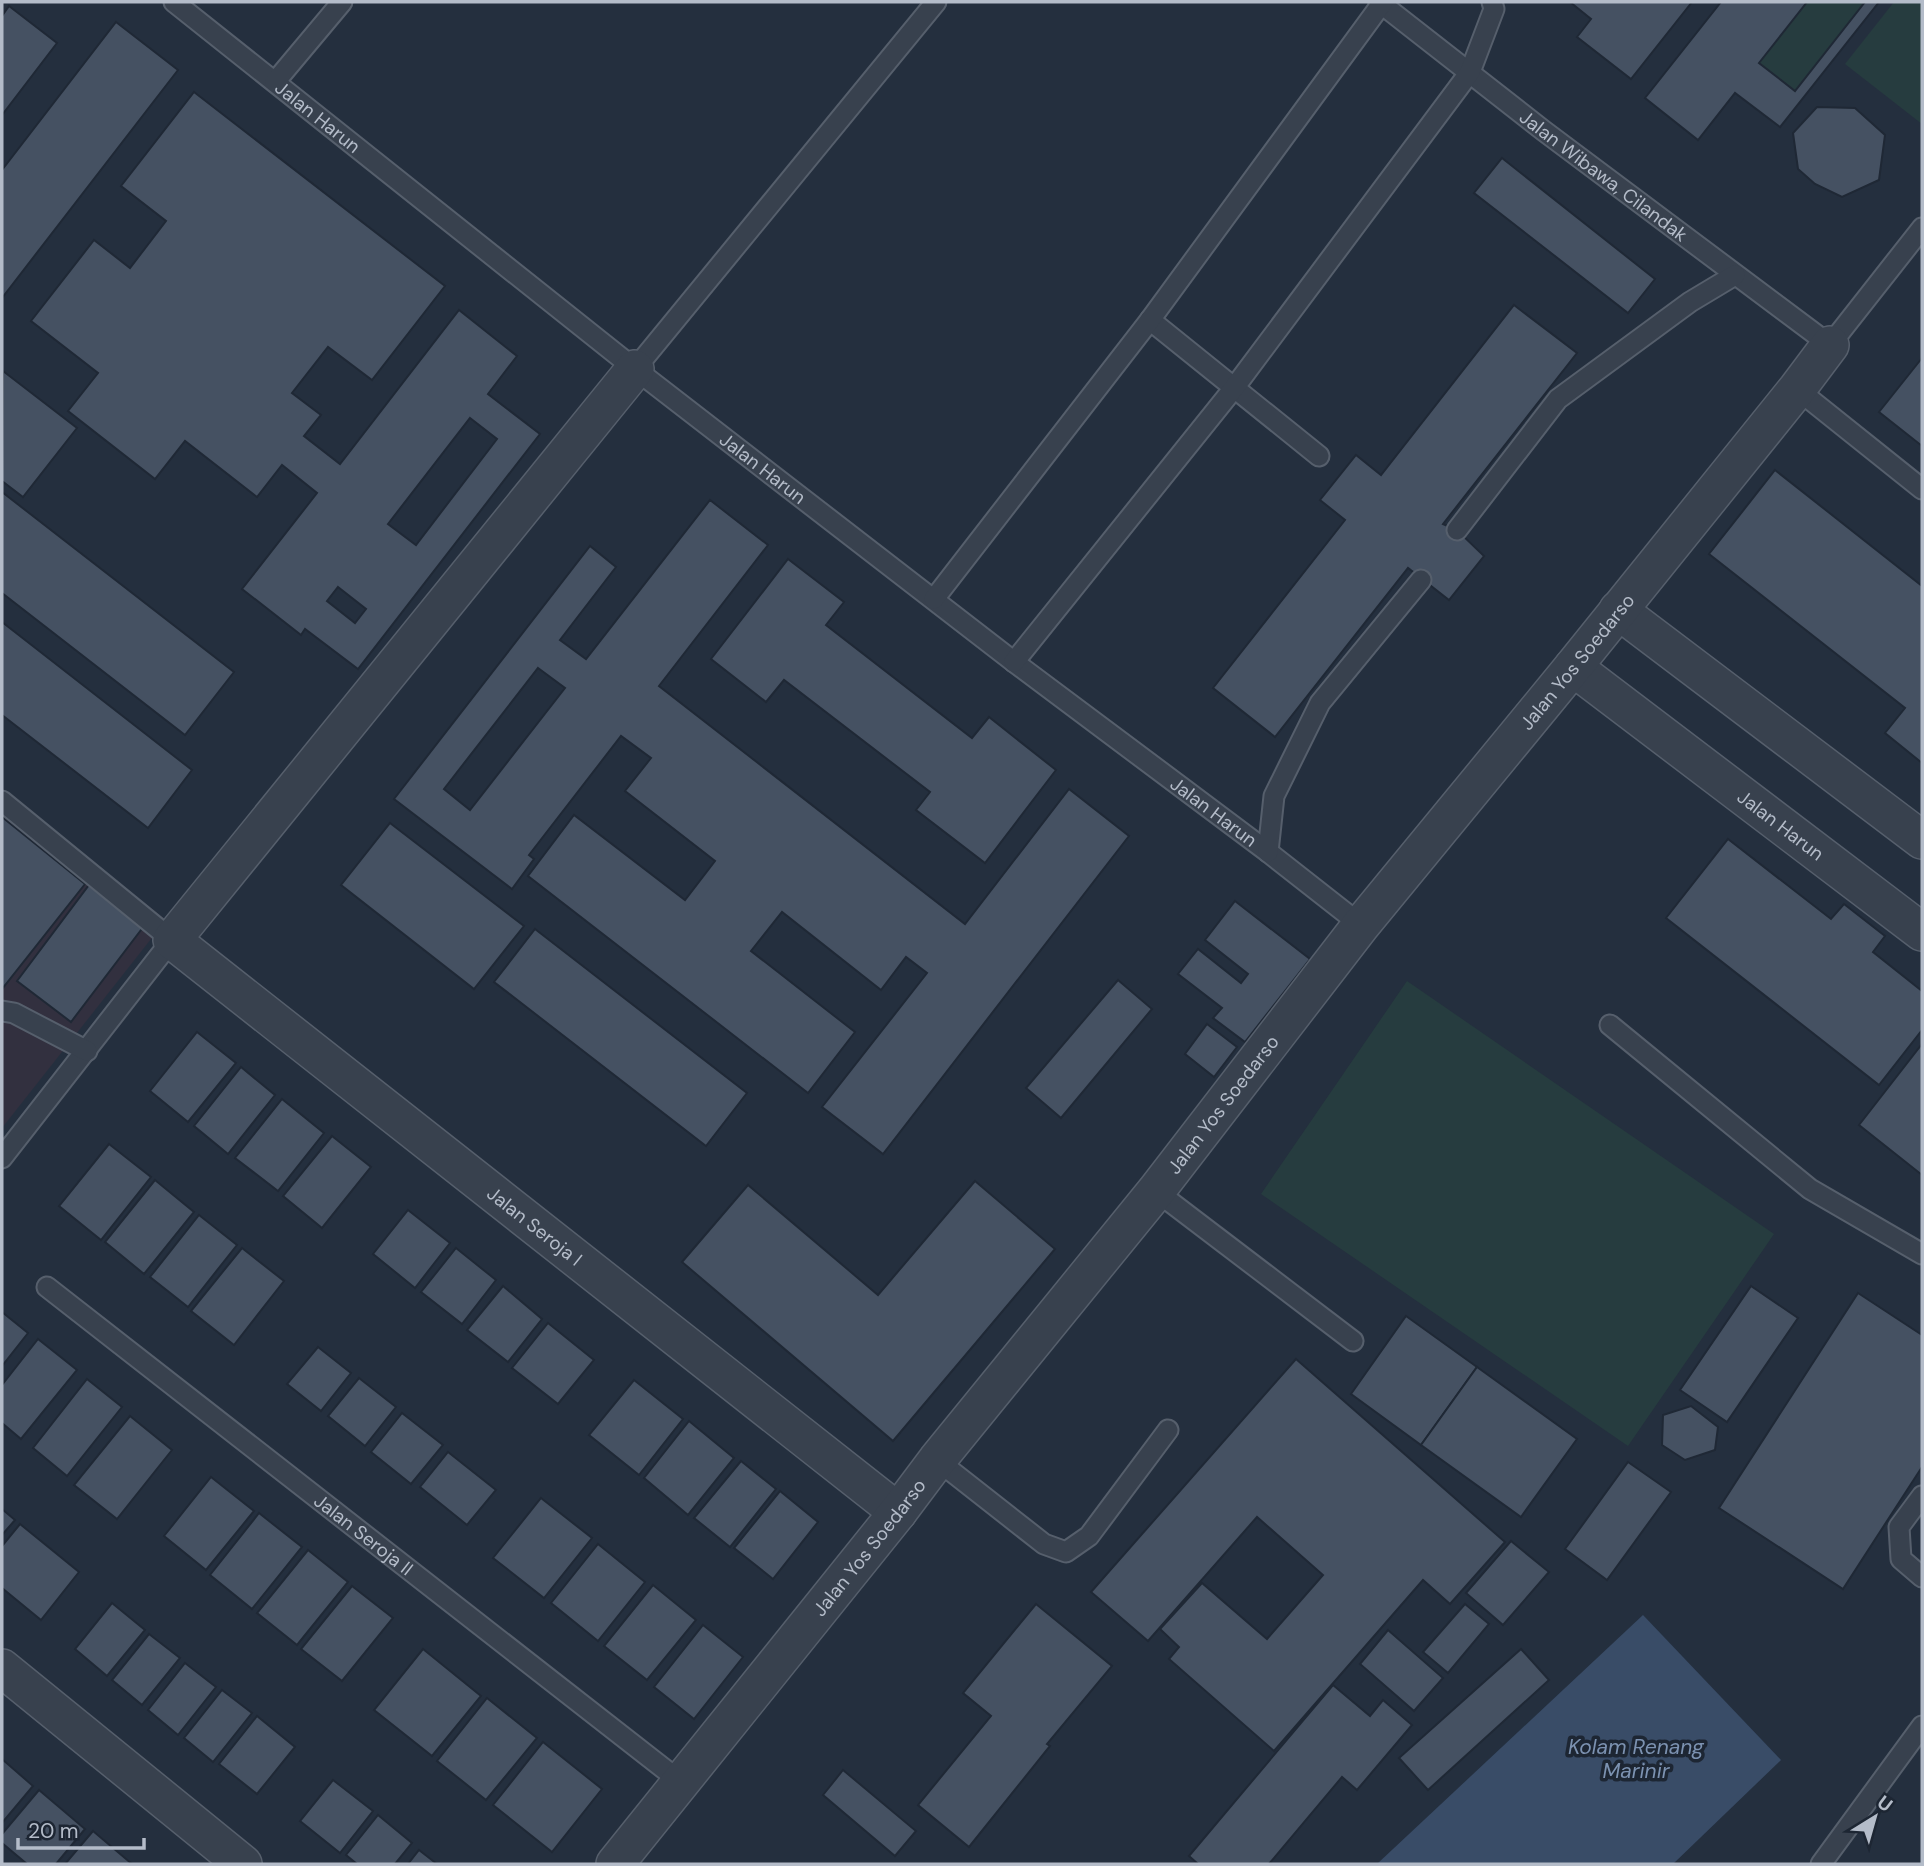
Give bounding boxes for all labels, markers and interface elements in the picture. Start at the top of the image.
street label: Jalan Harun [270,75,366,158]
street label: Jalan Wibawa, Cilandak [1515,104,1693,247]
street label: Jalan Harun [715,427,811,509]
street label: Jalan Yos Soedarso [1514,588,1640,735]
street label: Jalan Harun [1165,771,1263,852]
street label: Jalan Harun [1732,784,1829,866]
street label: Jalan Yos Soedarso [1161,1030,1284,1179]
street label: Jalan Seroja I [482,1181,588,1271]
street label: Jalan Yos Soedarso [807,1473,931,1621]
street label: Jalan Seroja II [309,1488,419,1581]
water label: Kolam Renang Marinir [1568,1733,1704,1785]
north arrow [1840,1782,1910,1852]
text: U [1872,1790,1898,1818]
scale bar [18,1806,144,1850]
text: 20 m [28,1817,79,1845]

